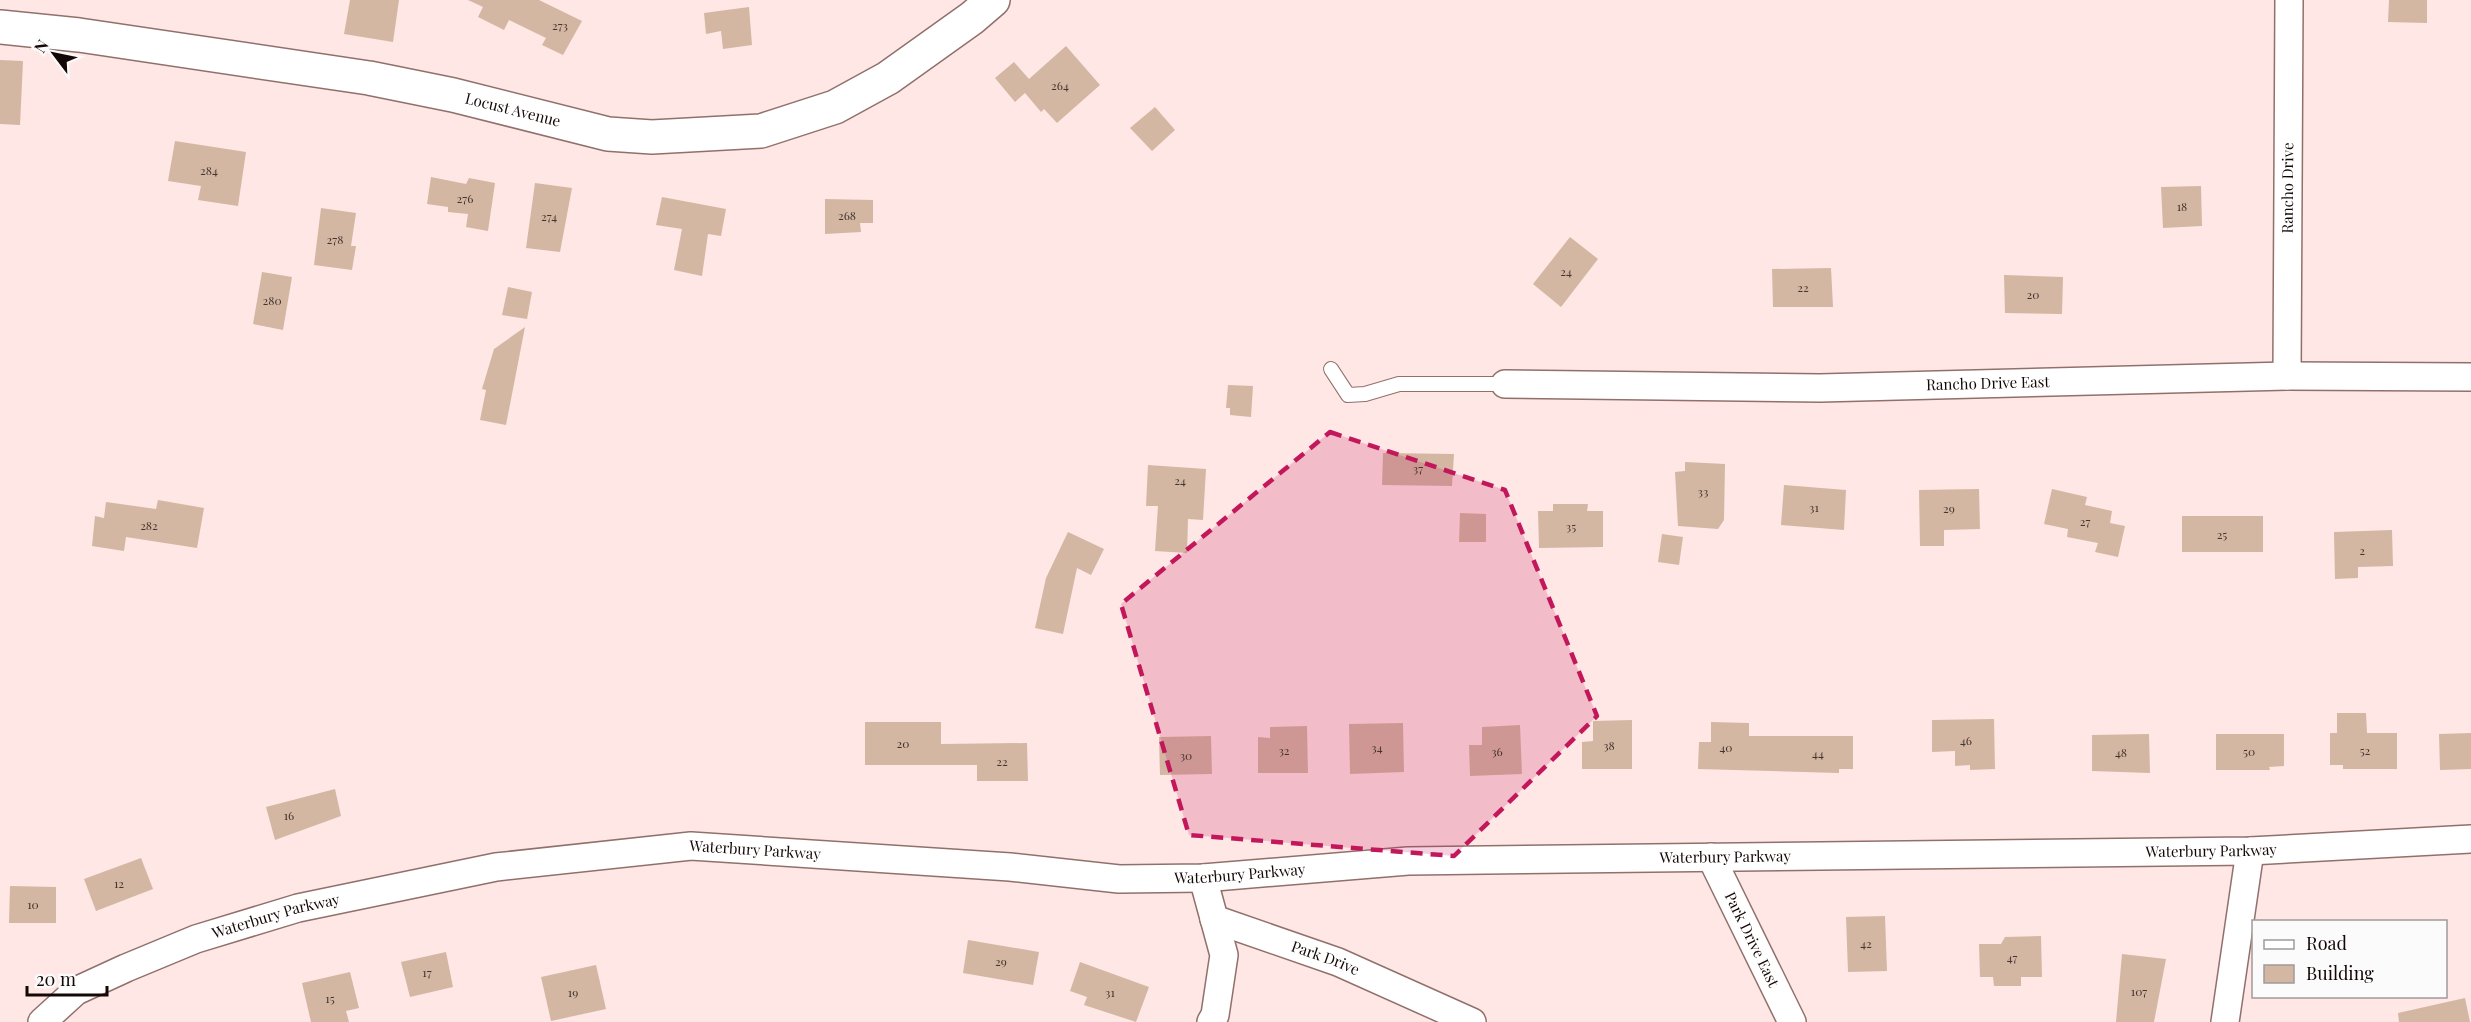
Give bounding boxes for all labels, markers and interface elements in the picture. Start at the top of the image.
house number: 273 [552,17,568,33]
north arrow [24,24,84,84]
text: N [29,35,53,56]
house number: 264 [1051,77,1069,93]
street label: Locust Avenue [463,87,563,131]
street label: Rancho Drive [2277,142,2297,234]
house number: 284 [200,162,218,178]
house number: 276 [457,190,473,206]
house number: 18 [2177,198,2187,214]
house number: 268 [838,207,856,223]
house number: 274 [541,208,557,224]
house number: 278 [327,231,343,247]
house number: 24 [1560,263,1572,279]
house number: 22 [1797,279,1809,295]
house number: 20 [2027,286,2039,302]
house number: 280 [262,292,282,308]
street label: Rancho Drive East [1926,371,2051,394]
house number: 37 [1413,460,1423,476]
house number: 24 [1174,472,1186,488]
house number: 33 [1698,483,1708,499]
house number: 31 [1809,499,1819,515]
house number: 29 [1943,500,1955,516]
house number: 27 [2080,513,2090,529]
house number: 282 [140,517,158,533]
house number: 35 [1566,518,1576,534]
house number: 25 [2217,526,2227,542]
house number: 2 [2359,542,2365,558]
house number: 46 [1960,732,1972,748]
house number: 20 [897,735,909,751]
house number: 38 [1603,737,1615,753]
house number: 34 [1371,739,1383,755]
house number: 40 [1719,739,1733,755]
house number: 32 [1278,742,1290,758]
house number: 52 [2360,742,2371,758]
house number: 36 [1491,743,1503,759]
house number: 50 [2243,743,2255,759]
house number: 48 [2115,744,2127,760]
house number: 44 [1812,745,1824,761]
house number: 30 [1180,747,1192,763]
house number: 22 [996,753,1008,769]
house number: 16 [284,807,294,823]
street label: Waterbury Parkway [688,835,822,864]
street label: Waterbury Parkway [2144,839,2278,861]
street label: Waterbury Parkway [1658,845,1792,867]
street label: Waterbury Parkway [1173,859,1307,887]
house number: 12 [114,875,124,891]
street label: Park Drive East [1721,888,1785,991]
street label: Waterbury Parkway [208,889,342,943]
house number: 10 [27,896,39,912]
legend [2252,920,2447,998]
text: Road [2306,931,2347,955]
house number: 42 [1860,935,1872,951]
street label: Park Drive [1289,936,1363,979]
house number: 47 [2007,949,2017,965]
house number: 29 [995,953,1007,969]
scale bar [27,959,106,997]
text: Building [2306,961,2374,985]
house number: 17 [422,964,432,980]
text: 20 m [36,967,76,991]
house number: 107 [2131,983,2147,999]
house number: 19 [568,984,578,1000]
house number: 31 [1105,984,1115,1000]
house number: 15 [325,990,335,1006]

